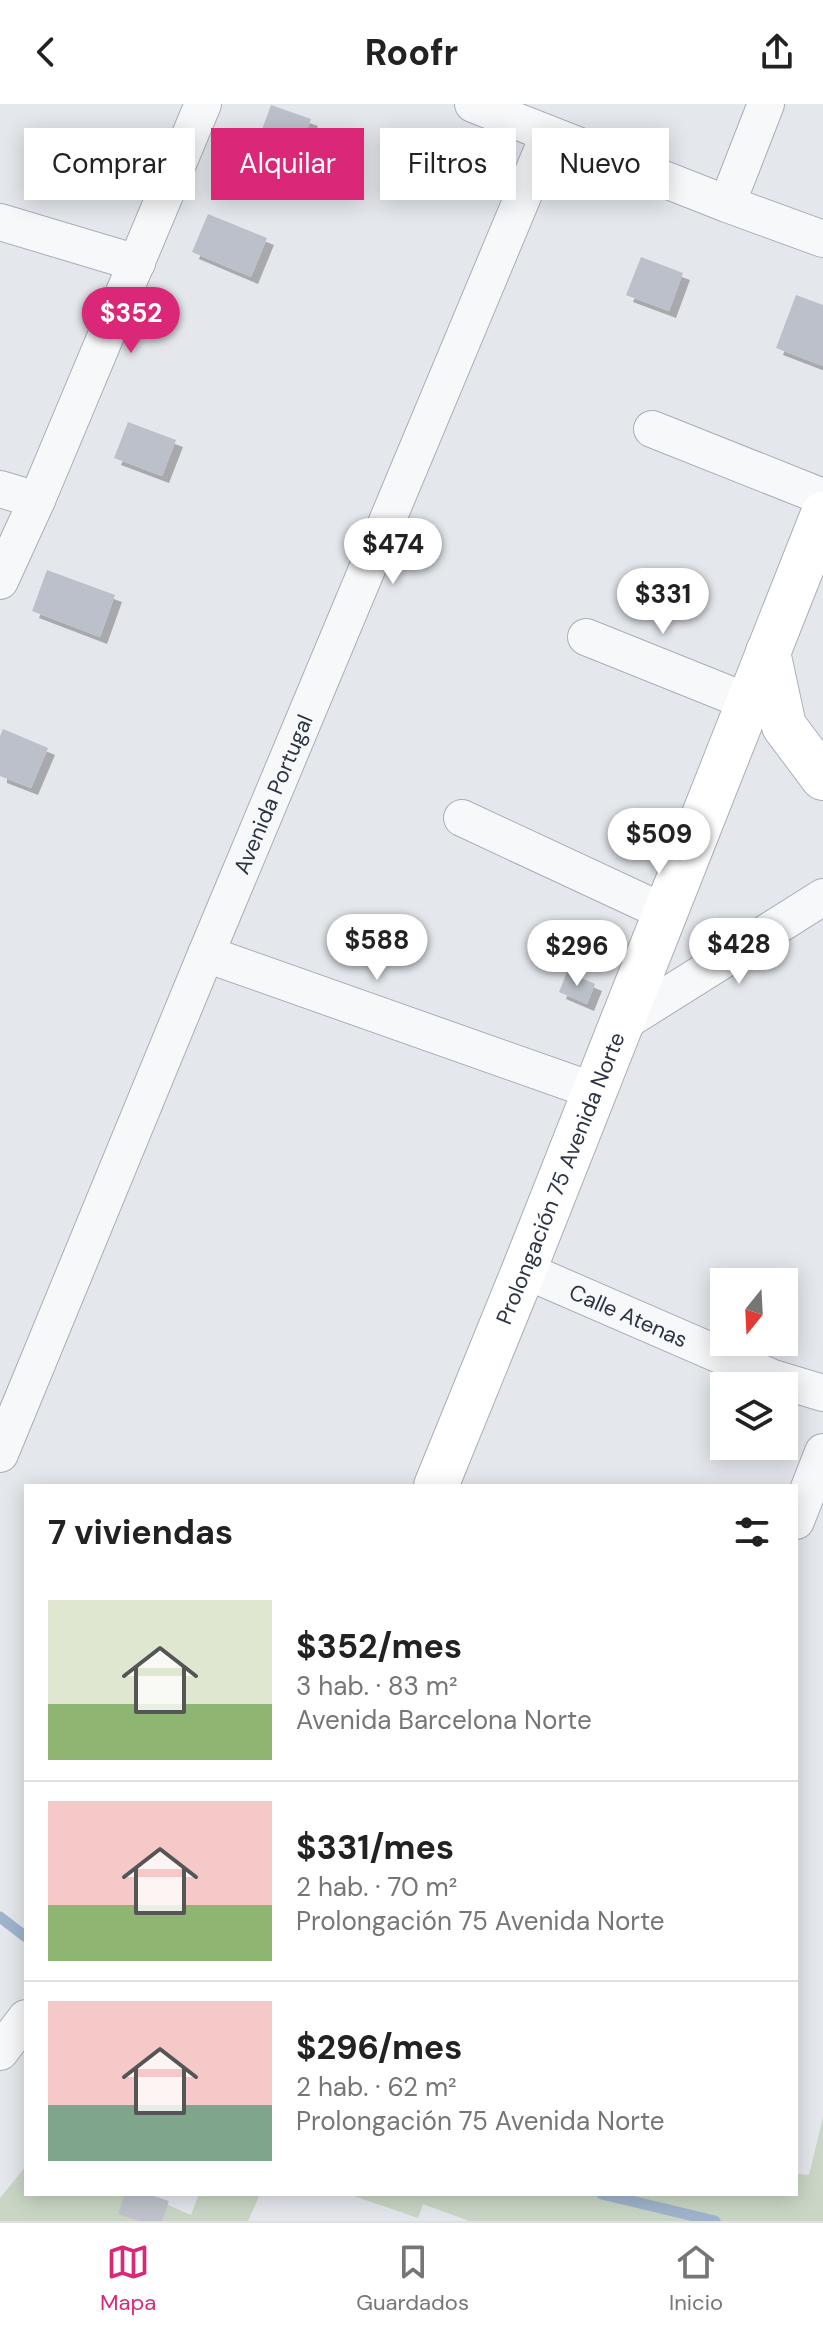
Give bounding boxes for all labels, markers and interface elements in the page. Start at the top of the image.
text: Roofr [365,29,458,76]
icon: back [24,30,68,74]
icon: share [755,30,799,74]
chip: Comprar [24,128,195,200]
chip: Alquilar [211,128,364,200]
chip: Filtros [380,128,516,200]
chip: Nuevo [532,128,669,200]
pin: $352 [84,287,178,355]
text: $352 [100,296,162,330]
pin: $474 [346,518,440,586]
text: $474 [362,527,424,561]
pin: $331 [616,568,710,636]
text: $331 [635,577,691,611]
street label: Avenida Portugal [227,710,320,879]
pin: $509 [612,808,706,876]
text: $509 [626,817,692,851]
pin: $588 [330,914,424,982]
pin: $428 [692,918,786,986]
pin: $296 [530,920,624,988]
text: $588 [345,923,409,957]
text: $428 [707,927,771,961]
text: $296 [545,929,609,963]
street label: Prolongación 75 Avenida Norte [489,1028,632,1329]
north arrow [710,1268,798,1356]
map controls [710,1268,798,1460]
street label: Calle Atenas [565,1277,692,1354]
button: layers [710,1372,798,1460]
text: 7 viviendas [48,1510,233,1555]
icon: filters [730,1510,774,1554]
text: $352/mes [296,1624,462,1669]
icon: home [112,1632,208,1728]
text: 3 hab. · 83 m² [296,1669,458,1703]
text: Avenida Barcelona Norte [296,1703,592,1737]
text: $331/mes [296,1825,454,1870]
icon: home [112,1833,208,1929]
text: 2 hab. · 70 m² [296,1870,457,1904]
text: Prolongación 75 Avenida Norte [296,1904,665,1938]
text: $296/mes [296,2025,462,2070]
icon: home [112,2033,208,2129]
text: 2 hab. · 62 m² [296,2070,457,2104]
text: Prolongación 75 Avenida Norte [296,2104,665,2138]
tab: Mapa [100,2240,156,2317]
tab: Guardados [356,2240,469,2317]
tab: Inicio [669,2240,723,2317]

